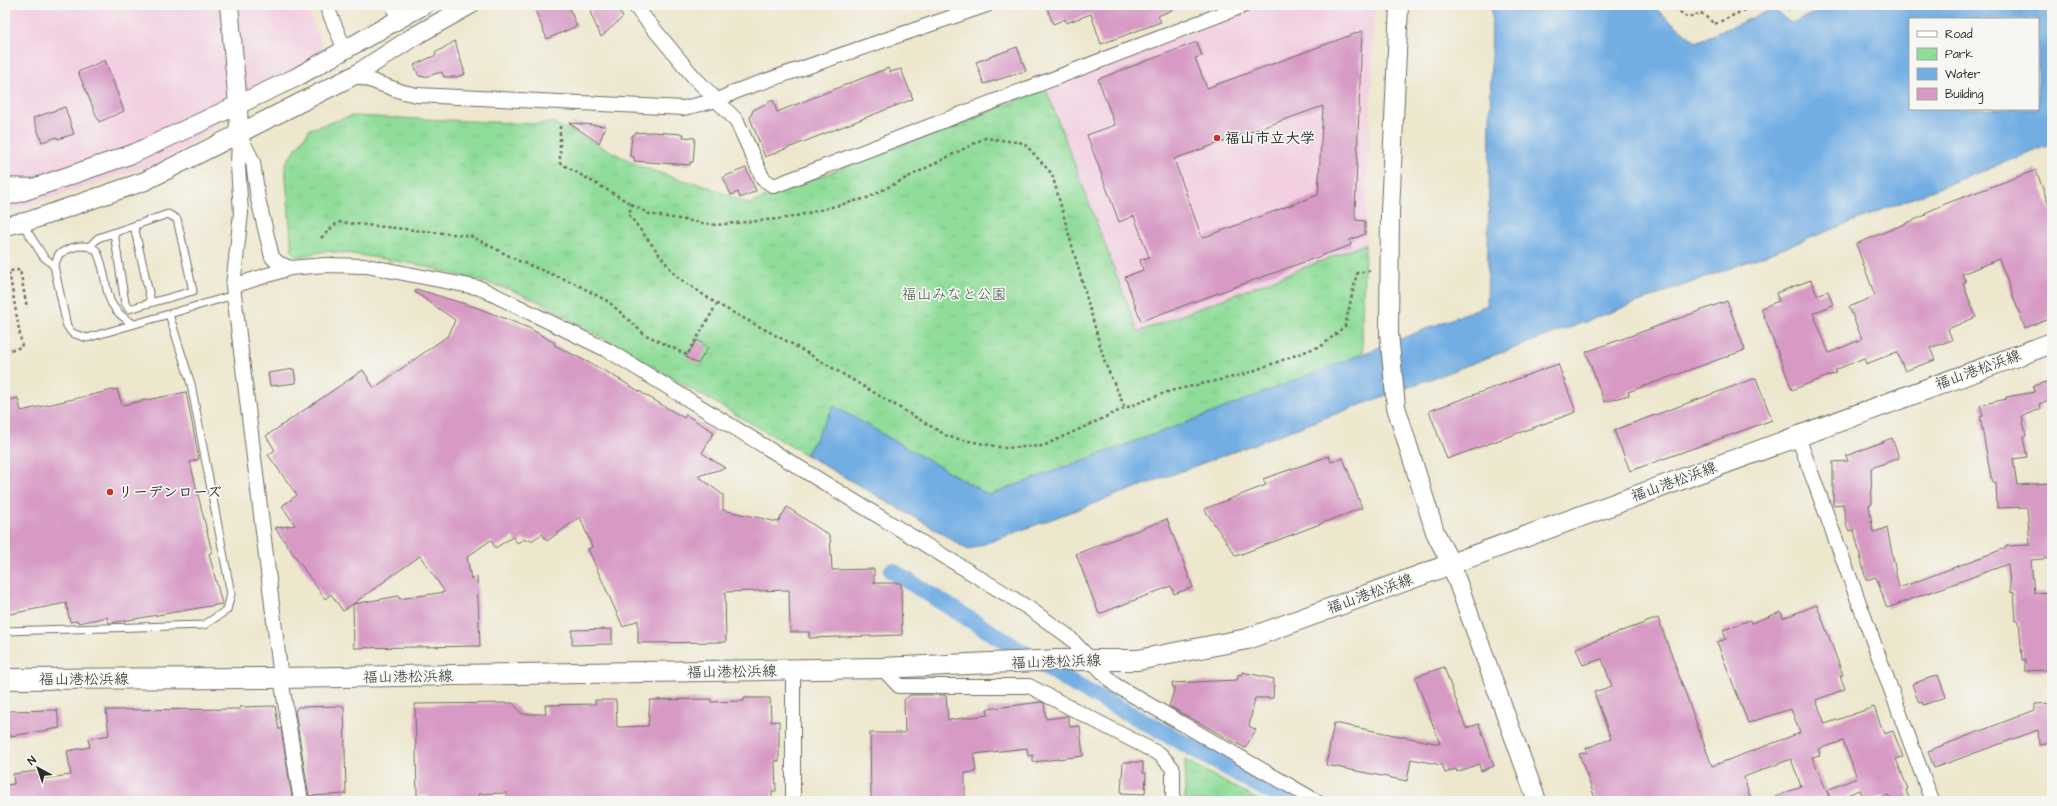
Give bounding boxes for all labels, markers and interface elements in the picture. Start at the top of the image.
legend [1909,18,2039,110]
text: Road [1945,26,1973,43]
text: Park [1945,46,1973,63]
text: Water [1945,66,1981,83]
text: Building [1945,86,1983,104]
place label: 福山市立大学 [1225,128,1315,149]
marker: 福山市立大学 [1212,133,1222,143]
park label: 福山みなと公園 [901,284,1007,305]
street label: 福山港松浜線 [1932,345,2024,395]
street label: 福山港松浜線 [1628,457,1720,507]
place label: リーデンローズ [118,482,222,503]
marker: リーデンローズ [105,487,115,497]
street label: 福山港松浜線 [1324,569,1416,619]
street label: 福山港松浜線 [1011,650,1101,674]
street label: 福山港松浜線 [687,661,777,683]
street label: 福山港松浜線 [363,666,453,688]
street label: 福山港松浜線 [39,669,129,690]
north arrow [18,748,58,788]
text: N [24,753,39,769]

